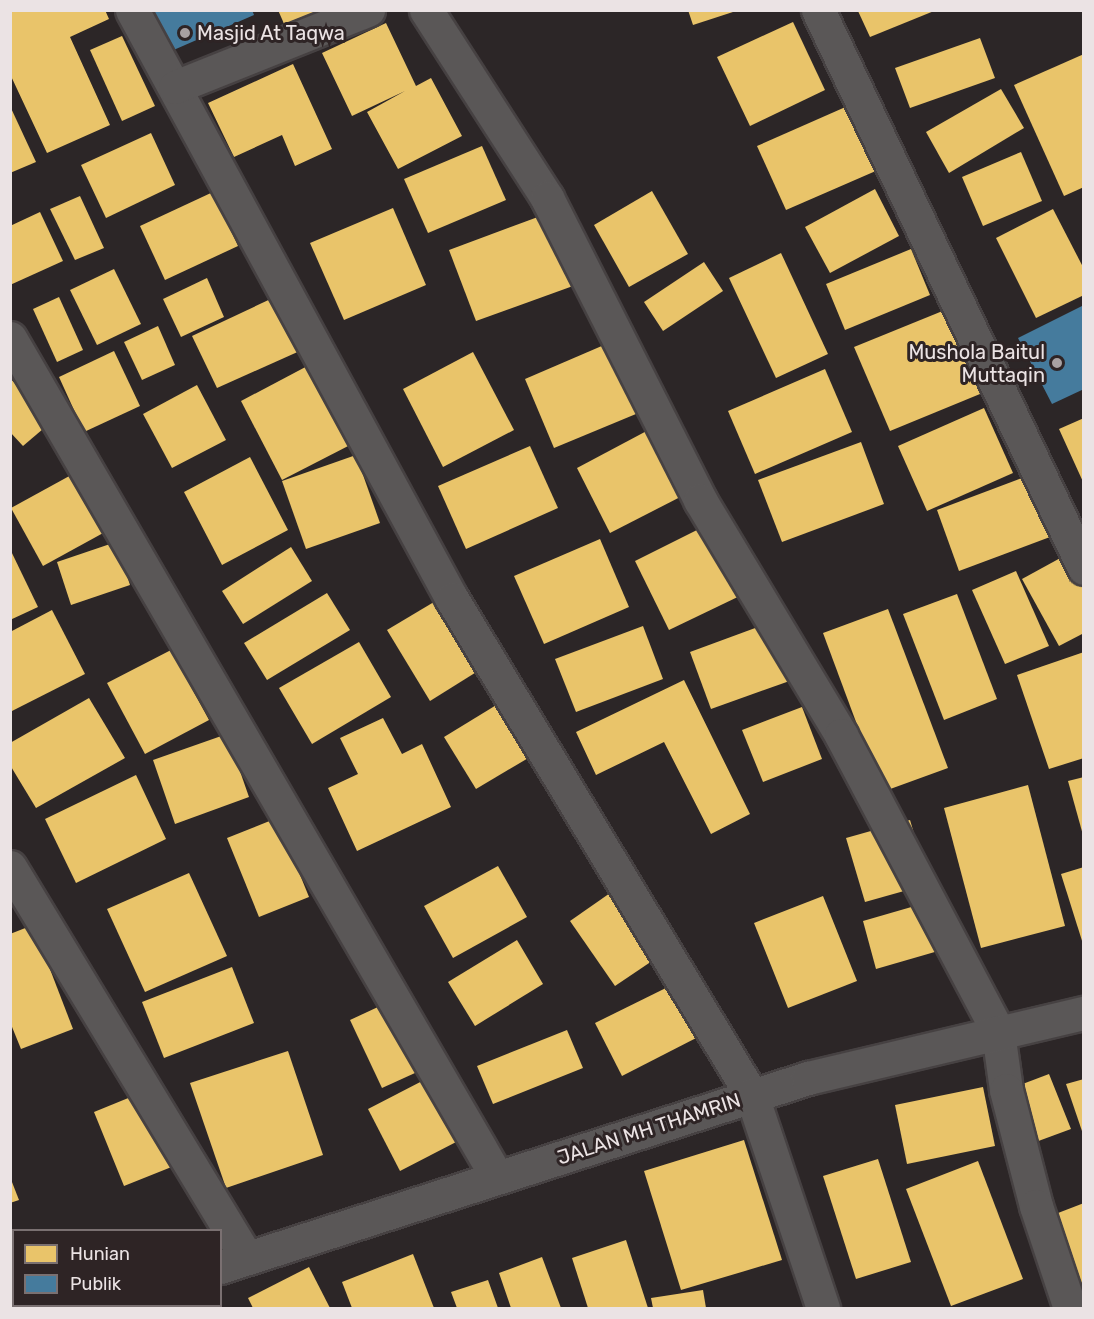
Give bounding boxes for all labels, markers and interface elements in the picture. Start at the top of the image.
place label: Masjid At Taqwa [197,21,346,45]
marker: Masjid At Taqwa [178,26,192,40]
place label: Mushola Baitul Muttaqin [908,340,1045,387]
marker: Mushola Baitul Muttaqin [1050,356,1064,370]
street label: JALAN MH THAMRIN [554,1088,744,1170]
legend [12,1229,222,1307]
text: Hunian [70,1243,130,1265]
text: Publik [70,1273,121,1295]

